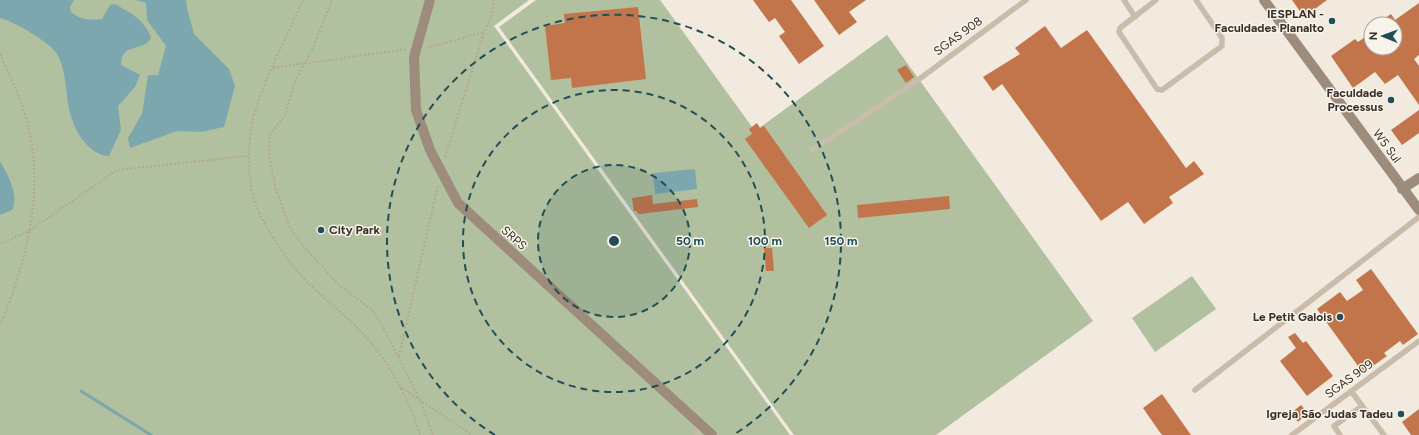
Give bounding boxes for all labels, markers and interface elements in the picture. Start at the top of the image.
place label: IESPLAN - Faculdades Planalto [1215,7,1324,35]
street label: SGAS 908 [931,14,985,58]
marker: IESPLAN - Faculdades Planalto [1327,16,1337,26]
north arrow [1363,16,1403,56]
text: N [1367,31,1380,40]
place label: Faculdade Processus [1326,86,1383,114]
marker: Faculdade Processus [1386,95,1396,105]
street label: W5 Sul [1370,126,1404,166]
place label: City Park [329,223,380,237]
street label: SRPS [498,223,530,253]
marker: City Park [316,225,326,235]
centre of rings [607,234,621,248]
text: 50 m [676,234,704,248]
text: 100 m [748,234,782,248]
text: 150 m [824,234,858,248]
place label: Le Petit Galois [1253,310,1332,324]
marker: Le Petit Galois [1335,312,1345,322]
street label: SGAS 909 [1322,357,1376,401]
place label: Igreja São Judas Tadeu [1266,407,1393,421]
marker: Igreja São Judas Tadeu [1396,409,1406,419]

